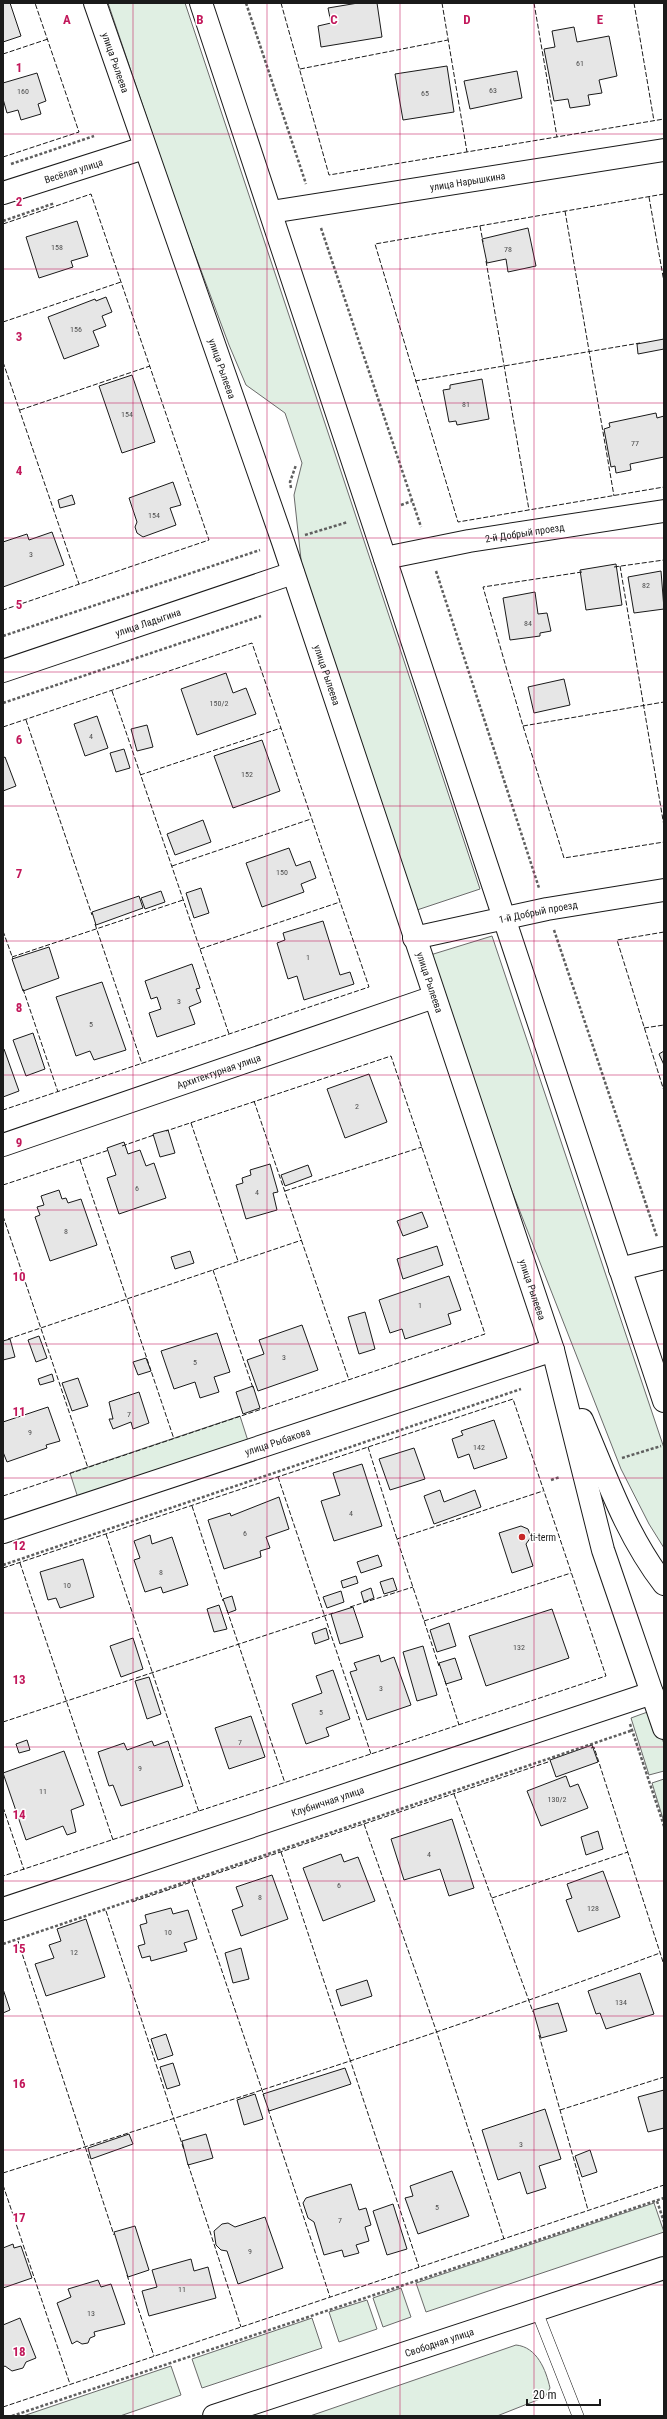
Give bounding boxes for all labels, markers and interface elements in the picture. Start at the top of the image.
text: A [63,12,71,27]
text: B [196,12,204,27]
text: C [330,12,338,27]
text: D [463,12,471,27]
text: E [597,12,604,27]
street label: улица Рылеева [100,31,131,94]
house number: 61 [576,59,584,68]
text: 1 [16,60,22,75]
house number: 63 [489,86,497,95]
house number: 160 [17,87,29,96]
house number: 65 [421,89,429,98]
street label: Весёлая улица [43,156,104,185]
street label: улица Нарышкина [429,170,506,193]
text: 2 [16,194,23,209]
house number: 158 [51,243,63,252]
house number: 78 [504,245,512,254]
house number: 156 [70,325,82,334]
text: 3 [16,329,22,344]
street label: улица Рылеева [206,337,238,400]
house number: 81 [462,400,470,409]
house number: 154 [121,410,133,419]
house number: 77 [631,439,639,448]
text: 4 [16,463,23,478]
house number: 154 [148,511,160,520]
street label: 2-й Добрый проезд [484,521,566,544]
house number: 3 [29,550,33,559]
house number: 82 [642,581,650,590]
text: 5 [16,597,23,612]
street label: улица Ладыгина [114,606,182,639]
house number: 84 [524,619,532,628]
street label: улица Рылеева [312,643,342,707]
house number: 150/2 [210,699,228,708]
text: 6 [16,732,23,747]
house number: 4 [89,732,93,741]
house number: 152 [241,770,253,779]
text: 7 [16,866,23,881]
house number: 150 [276,868,288,877]
street label: 1-й Добрый проезд [498,899,579,925]
street label: улица Рылеева [414,951,445,1014]
house number: 1 [306,953,310,962]
house number: 3 [177,997,181,1006]
text: 8 [16,1000,22,1015]
house number: 5 [89,1020,93,1029]
street label: Архитектурная улица [175,1052,262,1091]
house number: 2 [355,1102,359,1111]
text: 9 [16,1135,22,1150]
house number: 6 [135,1184,139,1193]
house number: 4 [255,1188,259,1197]
house number: 8 [64,1227,68,1236]
street label: улица Рылеева [517,1258,548,1322]
text: 10 [12,1269,26,1284]
house number: 1 [418,1301,422,1310]
house number: 3 [282,1353,286,1362]
house number: 5 [193,1358,197,1367]
text: 11 [12,1404,26,1419]
house number: 7 [127,1410,131,1419]
street label: улица Рыбакова [243,1426,312,1458]
house number: 9 [28,1428,32,1437]
house number: 142 [473,1443,485,1452]
house number: 4 [349,1509,353,1518]
house number: 6 [243,1529,247,1538]
marker: ti-term [517,1532,527,1542]
place label: ti-term [530,1532,556,1543]
text: 12 [12,1538,26,1553]
house number: 8 [159,1568,163,1577]
house number: 10 [63,1581,71,1590]
house number: 132 [513,1643,525,1652]
text: 13 [12,1672,26,1687]
house number: 3 [379,1684,383,1693]
house number: 5 [319,1708,323,1717]
house number: 7 [238,1738,242,1747]
house number: 9 [138,1764,142,1773]
street label: Клубничная улица [290,1784,366,1819]
house number: 11 [39,1787,47,1796]
house number: 130/2 [548,1795,566,1804]
text: 14 [12,1807,26,1822]
house number: 4 [427,1850,431,1859]
house number: 6 [337,1881,341,1890]
house number: 8 [258,1893,262,1902]
house number: 128 [587,1904,599,1913]
house number: 10 [164,1928,172,1937]
text: 15 [12,1941,26,1956]
house number: 12 [70,1948,78,1957]
house number: 134 [615,1998,627,2007]
text: 16 [12,2076,26,2091]
house number: 3 [519,2140,523,2149]
house number: 5 [435,2203,439,2212]
text: 17 [12,2210,26,2225]
house number: 7 [338,2216,342,2225]
house number: 9 [248,2247,252,2256]
house number: 11 [178,2285,186,2294]
house number: 13 [87,2309,95,2318]
street label: Свободная улица [403,2326,475,2359]
text: 18 [12,2344,26,2359]
scale bar [527,2381,600,2407]
text: 20 m [533,2388,557,2402]

